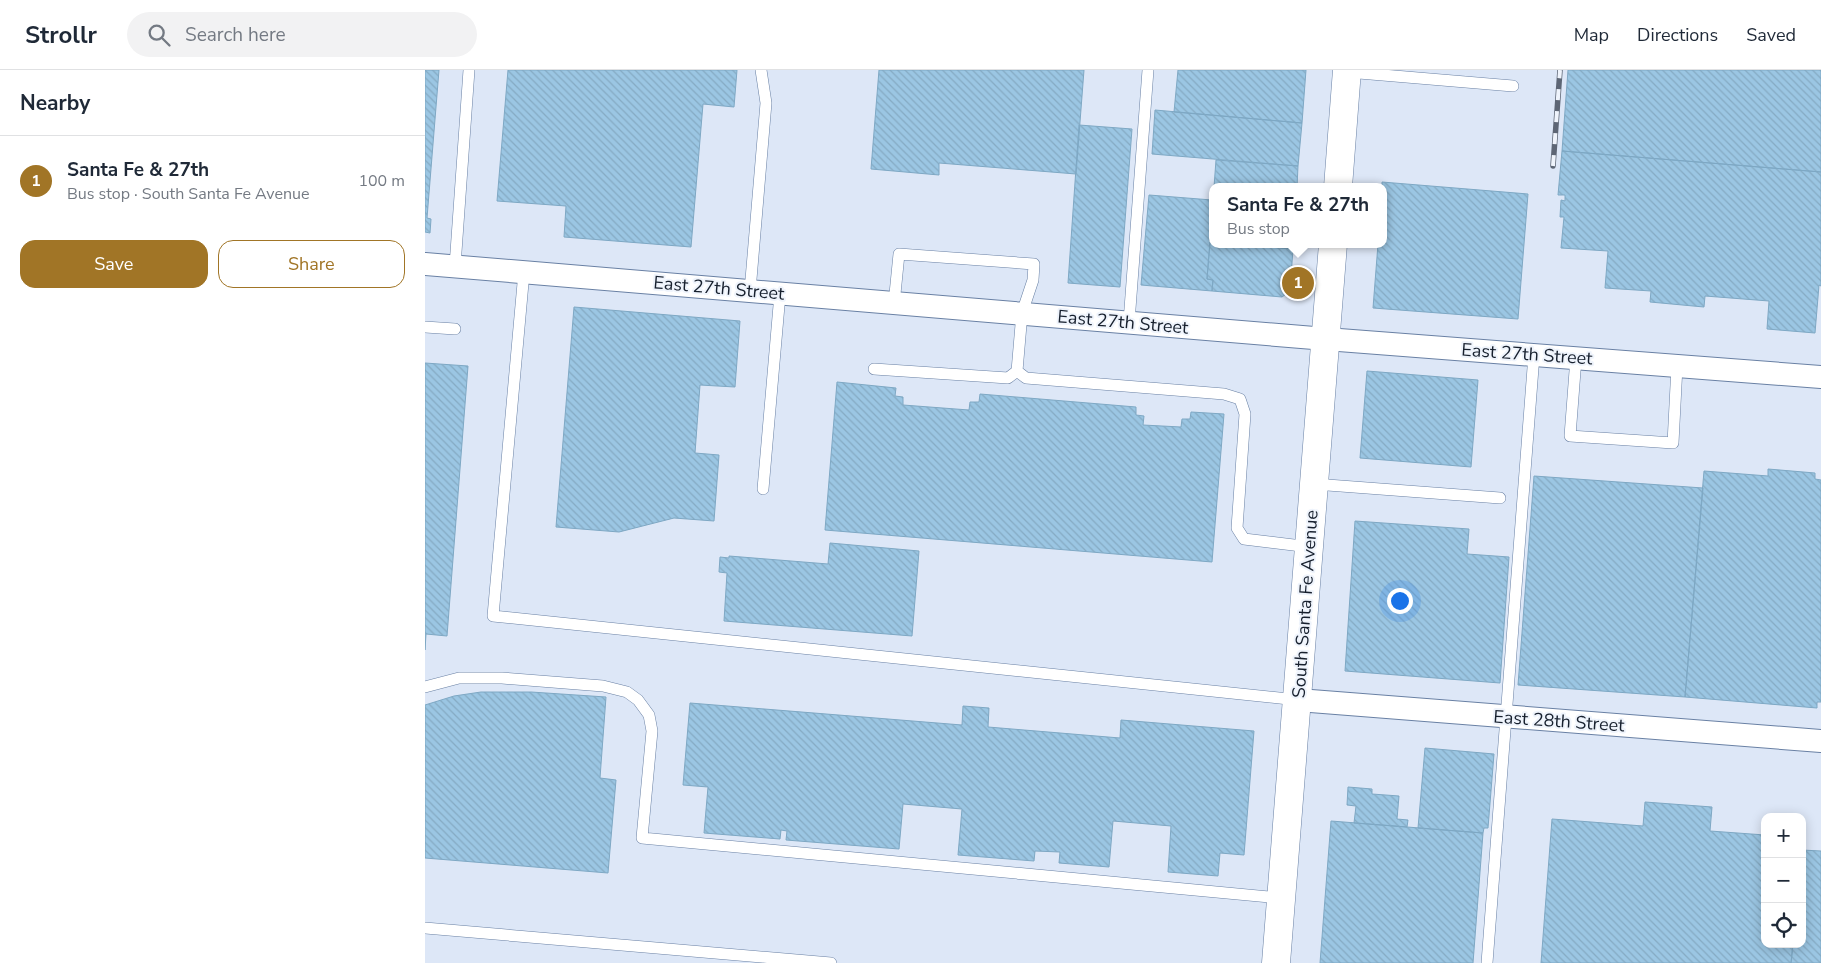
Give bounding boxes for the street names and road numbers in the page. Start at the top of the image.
street label: East 27th Street [653,270,786,306]
street label: East 27th Street [1057,304,1190,340]
street label: East 27th Street [1461,337,1594,371]
street label: South Santa Fe Avenue [1286,509,1324,699]
street label: East 28th Street [1493,704,1626,738]

